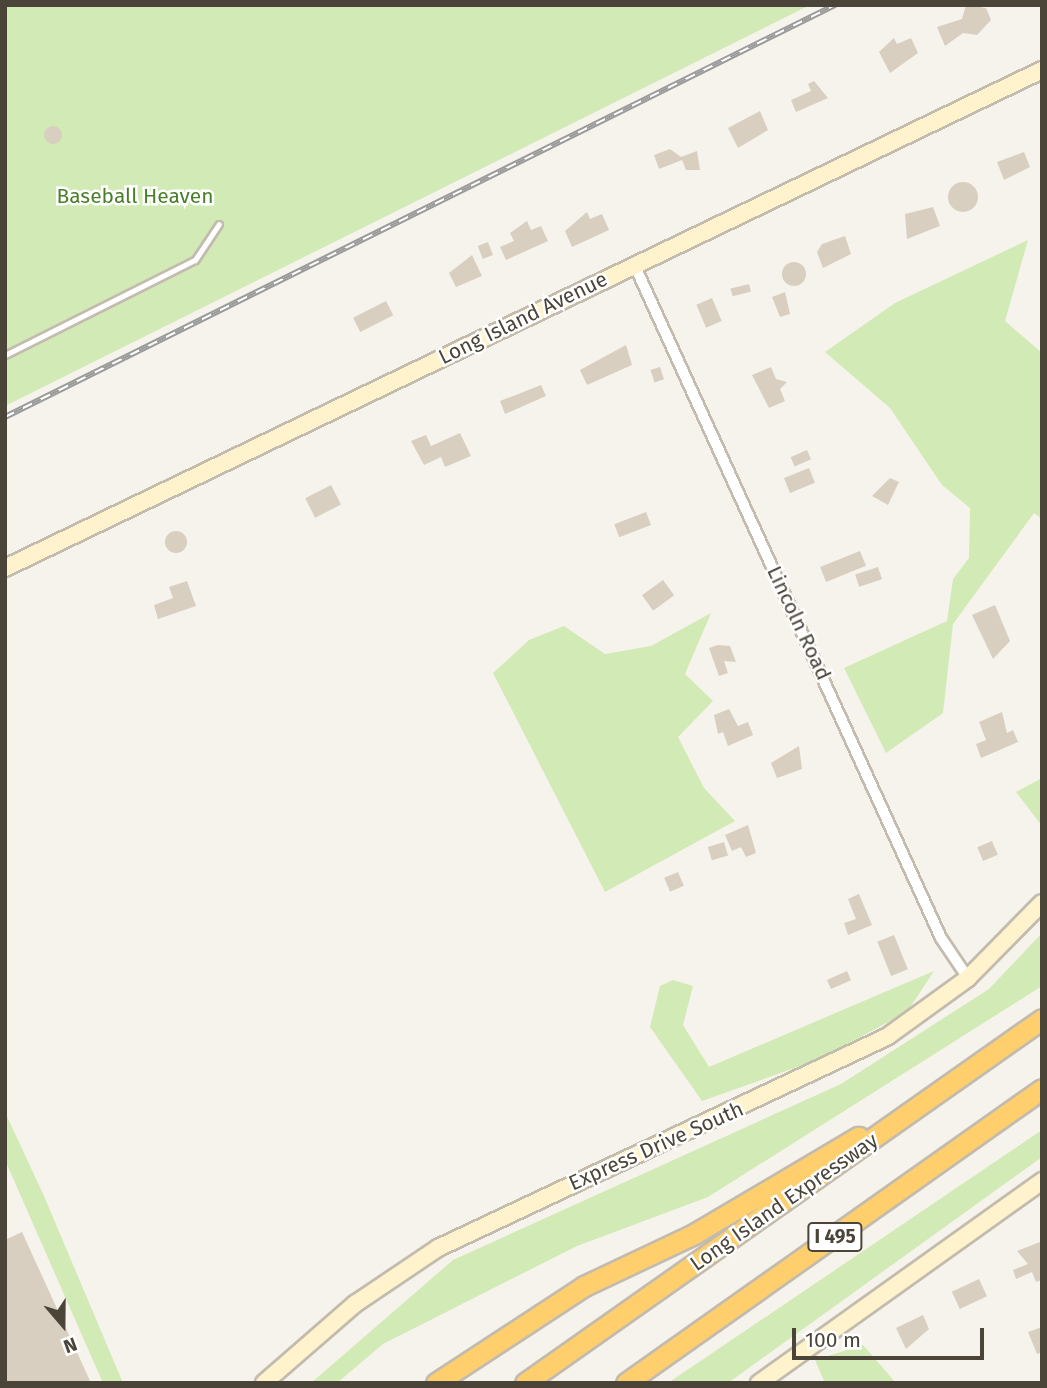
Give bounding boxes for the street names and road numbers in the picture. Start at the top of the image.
street label: Long Island Avenue [435,266,611,370]
street label: Lincoln Road [762,562,836,684]
street label: Express Drive South [565,1096,747,1196]
street label: Long Island Expressway [685,1128,883,1276]
road number: I 495 [807,1222,863,1252]

